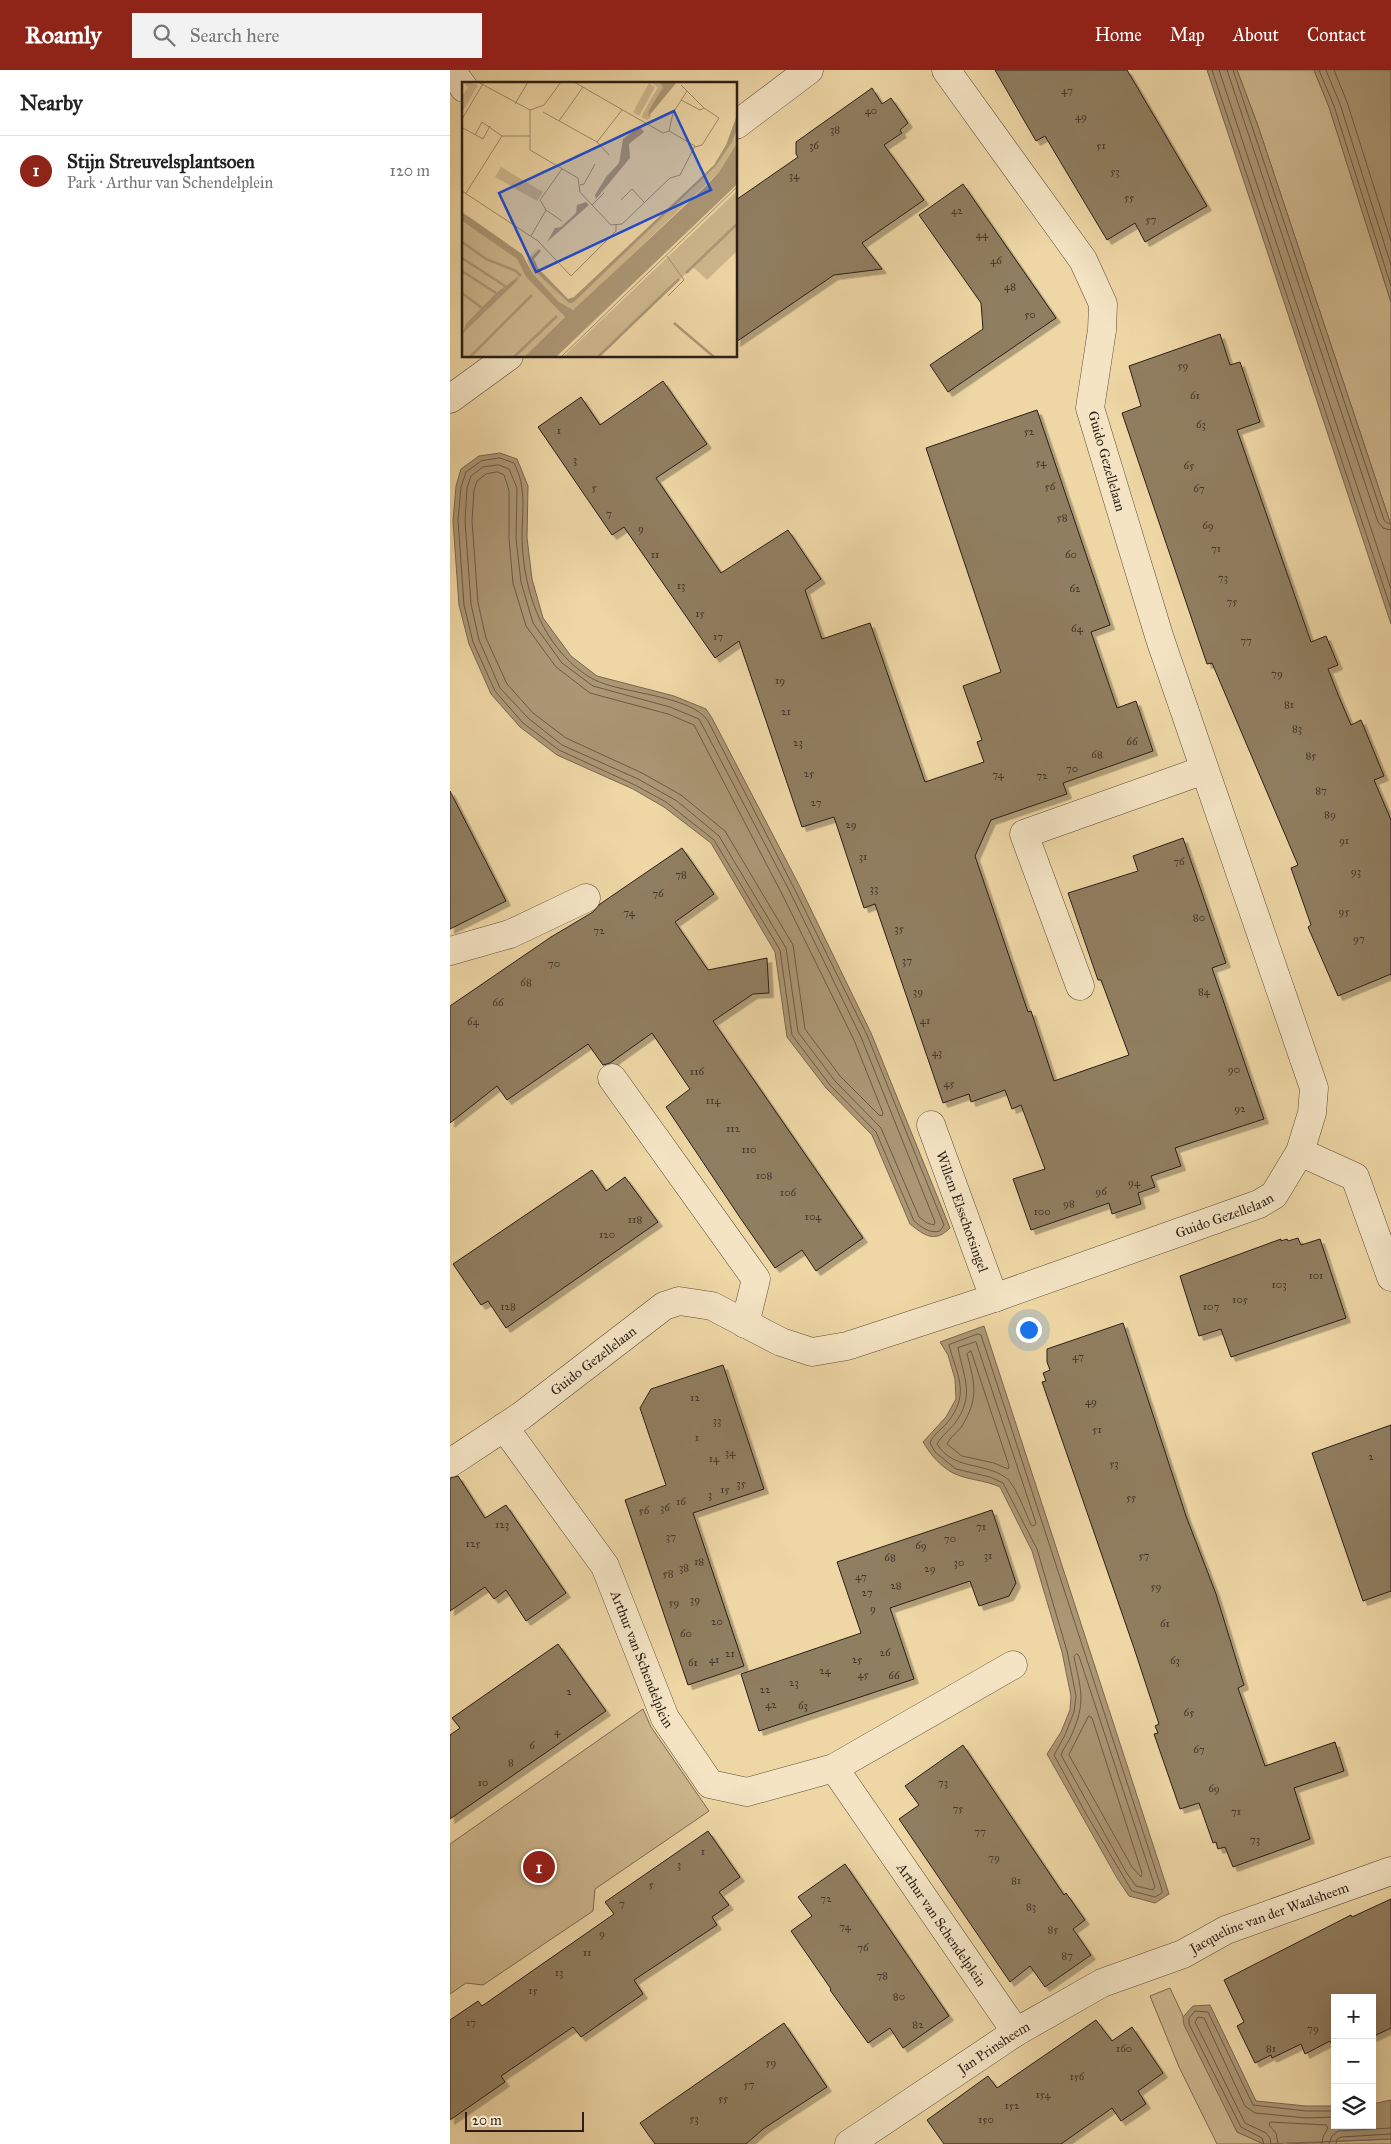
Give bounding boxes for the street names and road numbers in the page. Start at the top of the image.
street label: Guido Gezellelaan [1084,409,1129,514]
street label: Willem Elsschotsingel [932,1149,992,1275]
street label: Guido Gezellelaan [1173,1189,1277,1242]
street label: Guido Gezellelaan [547,1322,640,1399]
street label: Arthur van Schendelplein [606,1587,677,1732]
street label: Arthur van Schendelplein [892,1859,990,1990]
street label: Jacqueline van der Waalsheem [1185,1879,1351,1959]
street label: Jan Prinsheem [953,2018,1033,2080]

